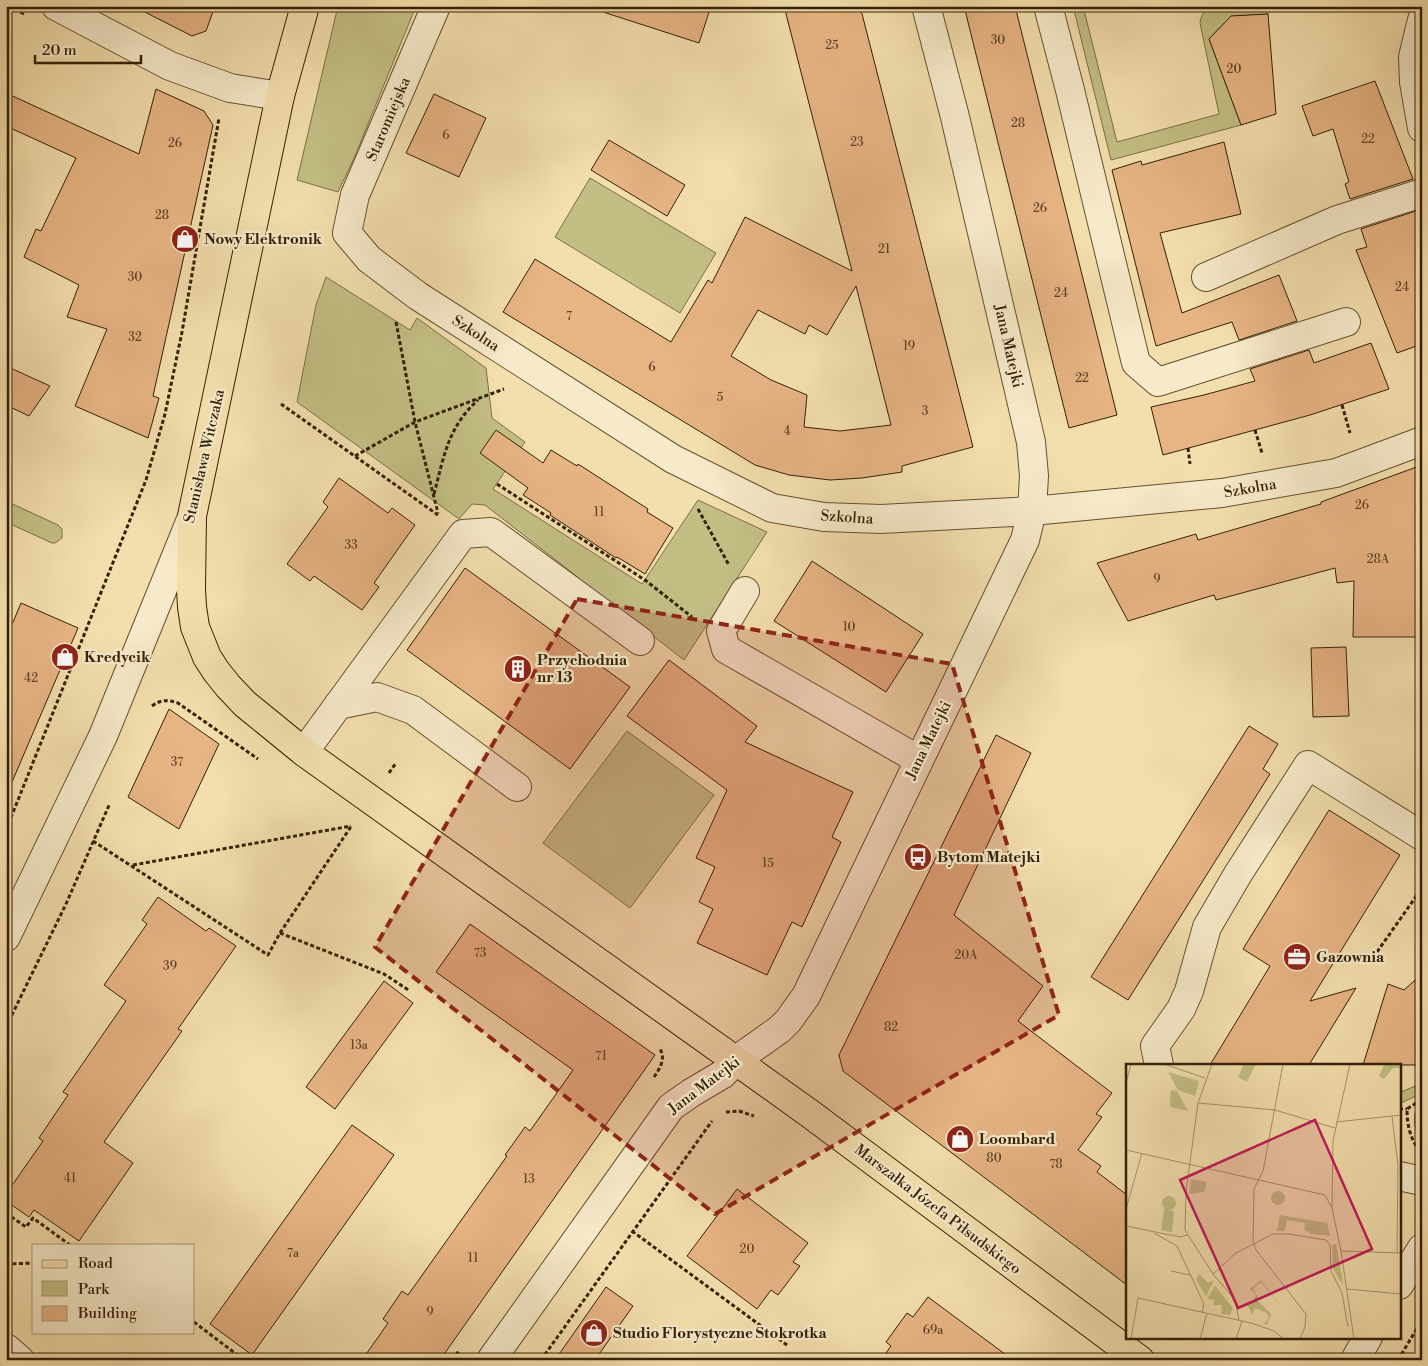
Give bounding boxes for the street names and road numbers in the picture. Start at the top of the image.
street label: Staromiejska [362,74,415,164]
street label: Jana Matejki [989,302,1027,390]
street label: Szkolna [448,311,503,356]
street label: Stanisława Witczaka [180,387,229,525]
street label: Szkolna [1222,474,1278,502]
street label: Szkolna [820,506,874,529]
street label: Jana Matejki [901,698,956,783]
street label: Jana Matejki [664,1052,744,1119]
street label: Marszałka Józefa Piłsudskiego [850,1140,1025,1278]

